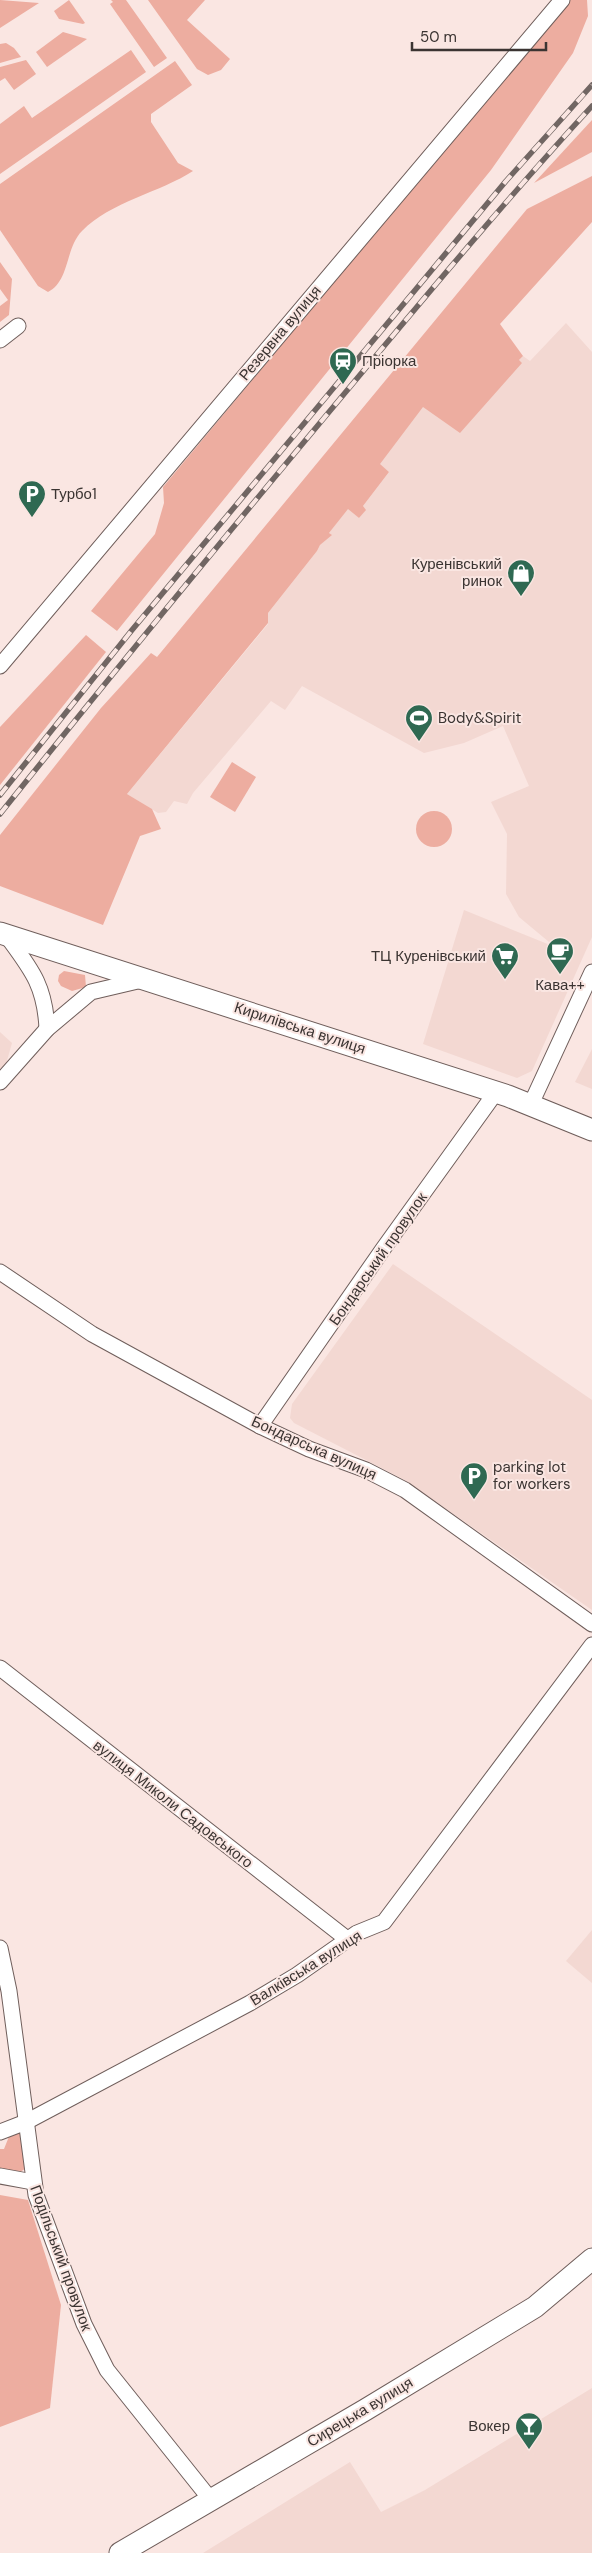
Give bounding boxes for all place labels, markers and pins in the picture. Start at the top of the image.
station icon: Пріорка [328,346,358,385]
place label: Пріорка [362,351,417,371]
parking icon: Турбо1 [17,479,47,518]
place label: Турбо1 [51,484,97,504]
place label: Куренівський ринок [411,554,502,591]
shop icon: Куренівський ринок [506,558,536,597]
sports icon: Body&Spirit [404,703,434,742]
place label: Body&Spirit [438,708,521,728]
cafe icon: Кава++ [545,936,575,975]
supermarket icon: ТЦ Куренівський [490,941,520,980]
place label: ТЦ Куренівський [371,946,486,966]
place label: Кава++ [535,975,585,995]
place label: parking lot for workers [493,1457,570,1494]
parking icon: parking lot for workers [459,1461,489,1500]
bar icon: Вокер [514,2411,544,2450]
place label: Вокер [468,2416,510,2436]

